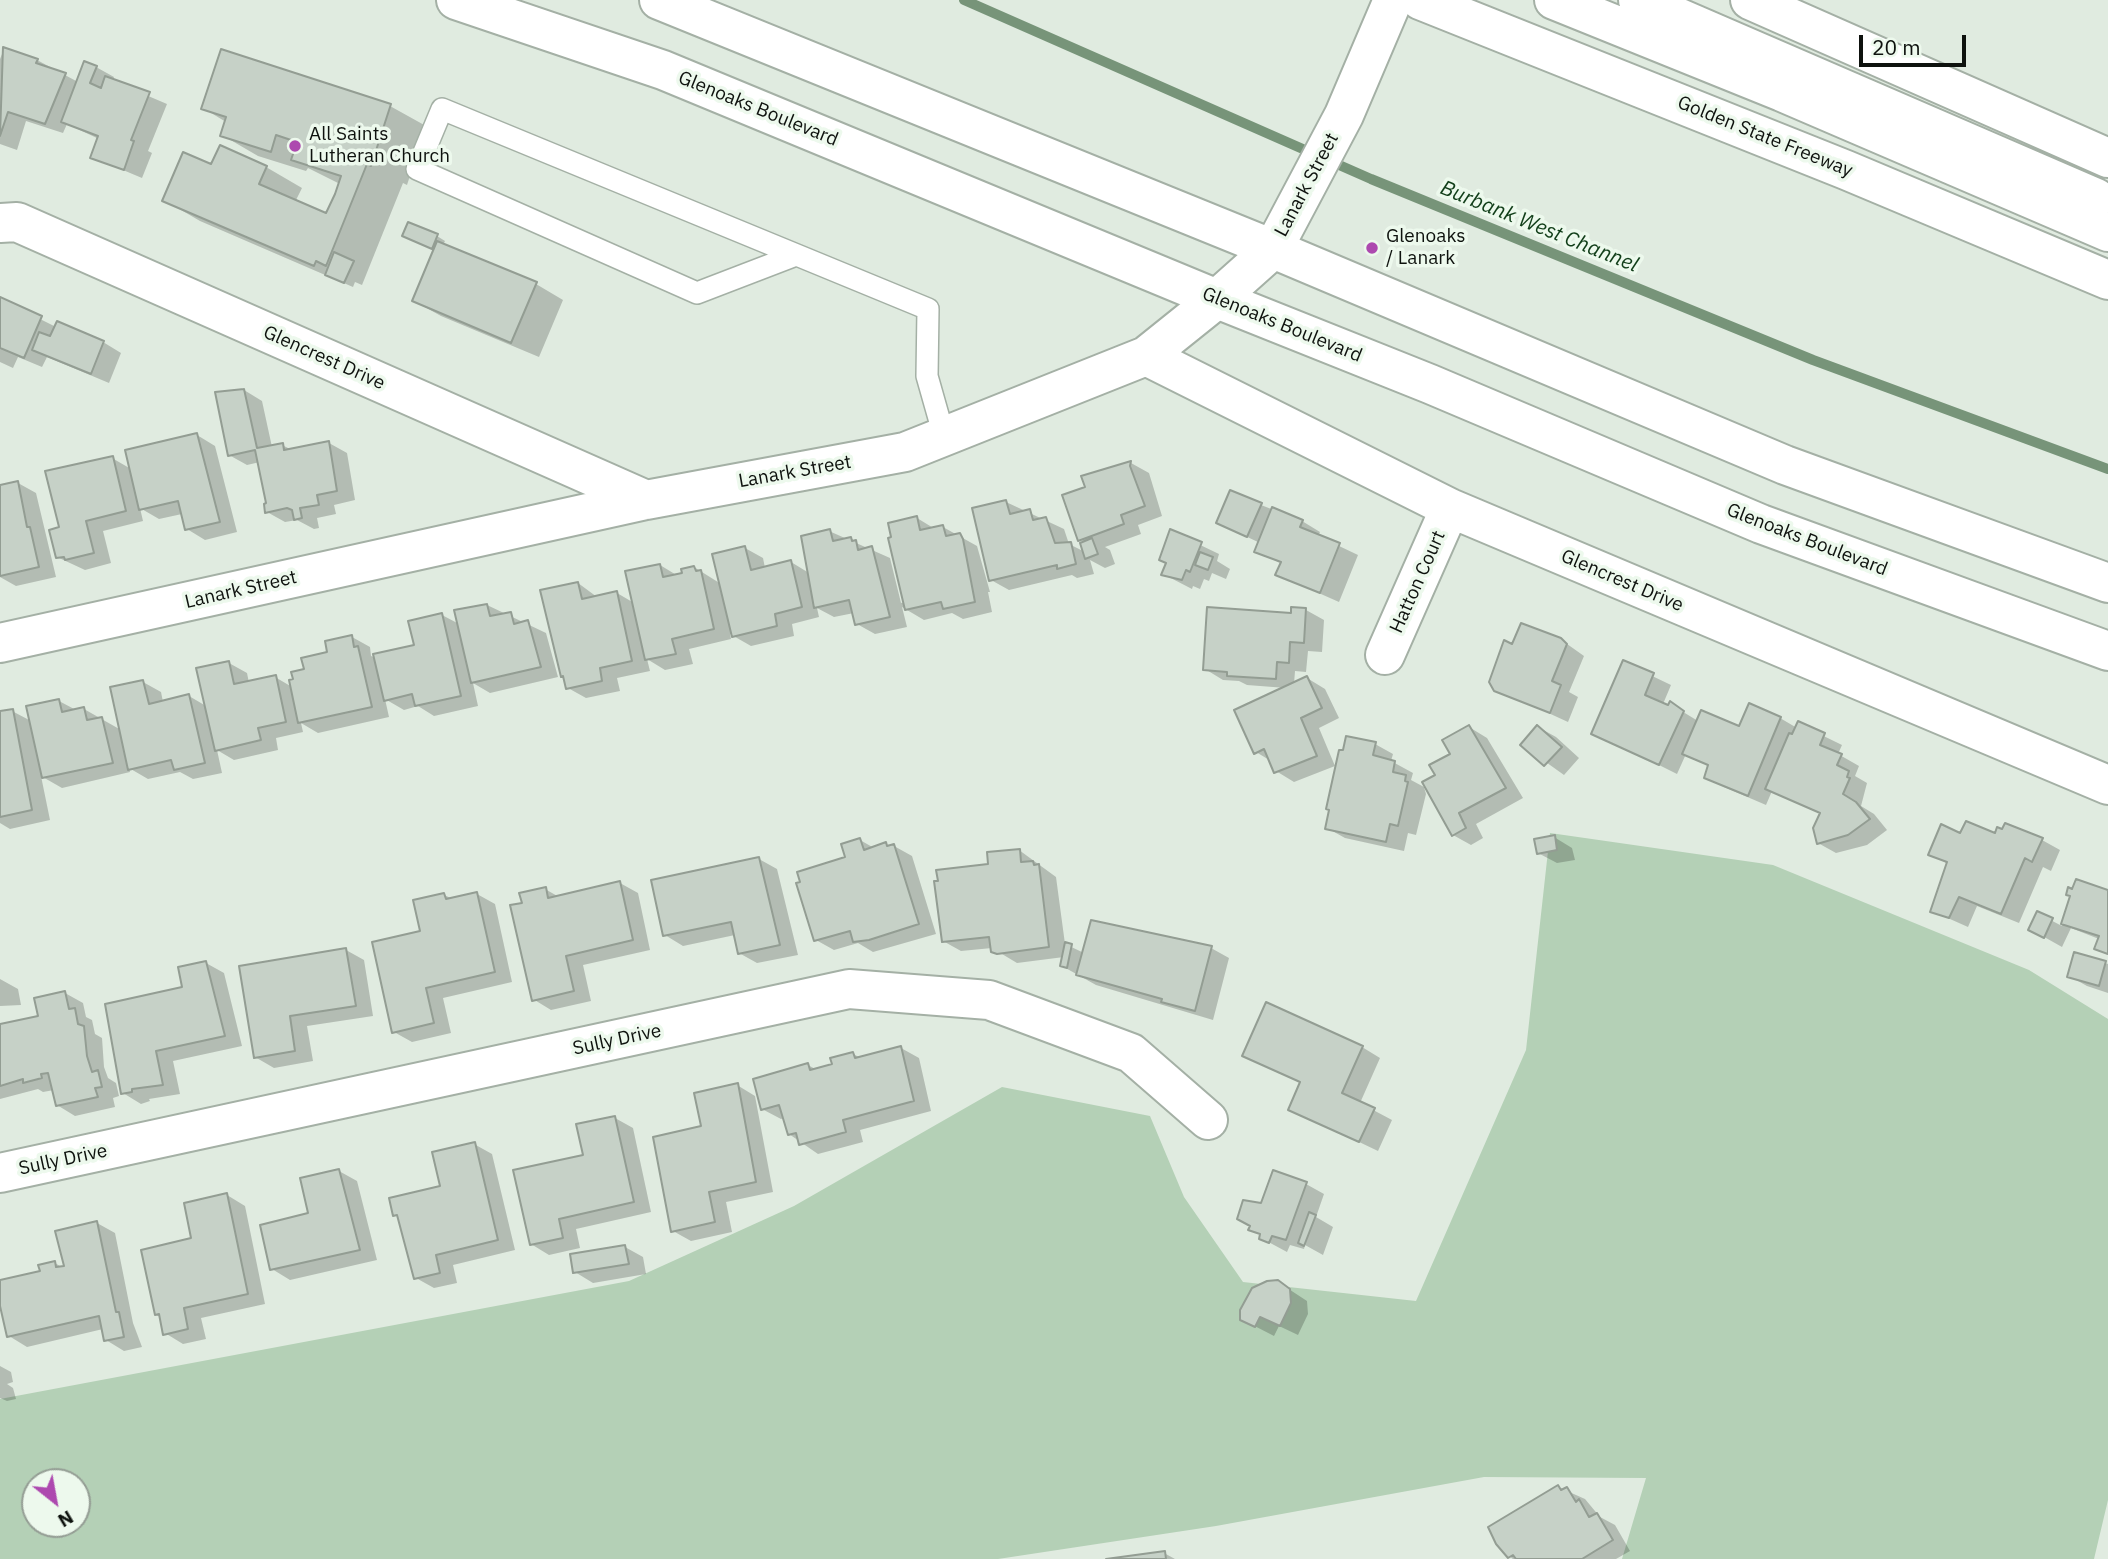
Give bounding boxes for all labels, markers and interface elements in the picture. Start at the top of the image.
scale bar [1863,21,1970,65]
text: 20 m [1872,33,1921,61]
street label: Glenoaks Boulevard [675,67,841,151]
street label: Golden State Freeway [1674,91,1856,183]
place label: All Saints Lutheran Church [309,124,450,168]
street label: Lanark Street [1270,129,1344,241]
marker: All Saints Lutheran Church [287,138,303,154]
water label: Burbank West Channel [1436,176,1642,278]
place label: Glenoaks / Lanark [1386,226,1465,270]
marker: Glenoaks / Lanark [1364,240,1380,256]
street label: Glenoaks Boulevard [1199,283,1365,367]
street label: Glencrest Drive [260,321,388,395]
street label: Lanark Street [737,451,853,493]
street label: Glenoaks Boulevard [1723,499,1891,581]
street label: Hatton Court [1385,527,1451,637]
street label: Glencrest Drive [1557,545,1687,617]
street label: Lanark Street [183,566,299,614]
street label: Sully Drive [571,1019,663,1061]
street label: Sully Drive [17,1139,109,1181]
north arrow [21,1468,91,1538]
text: N [54,1505,78,1533]

